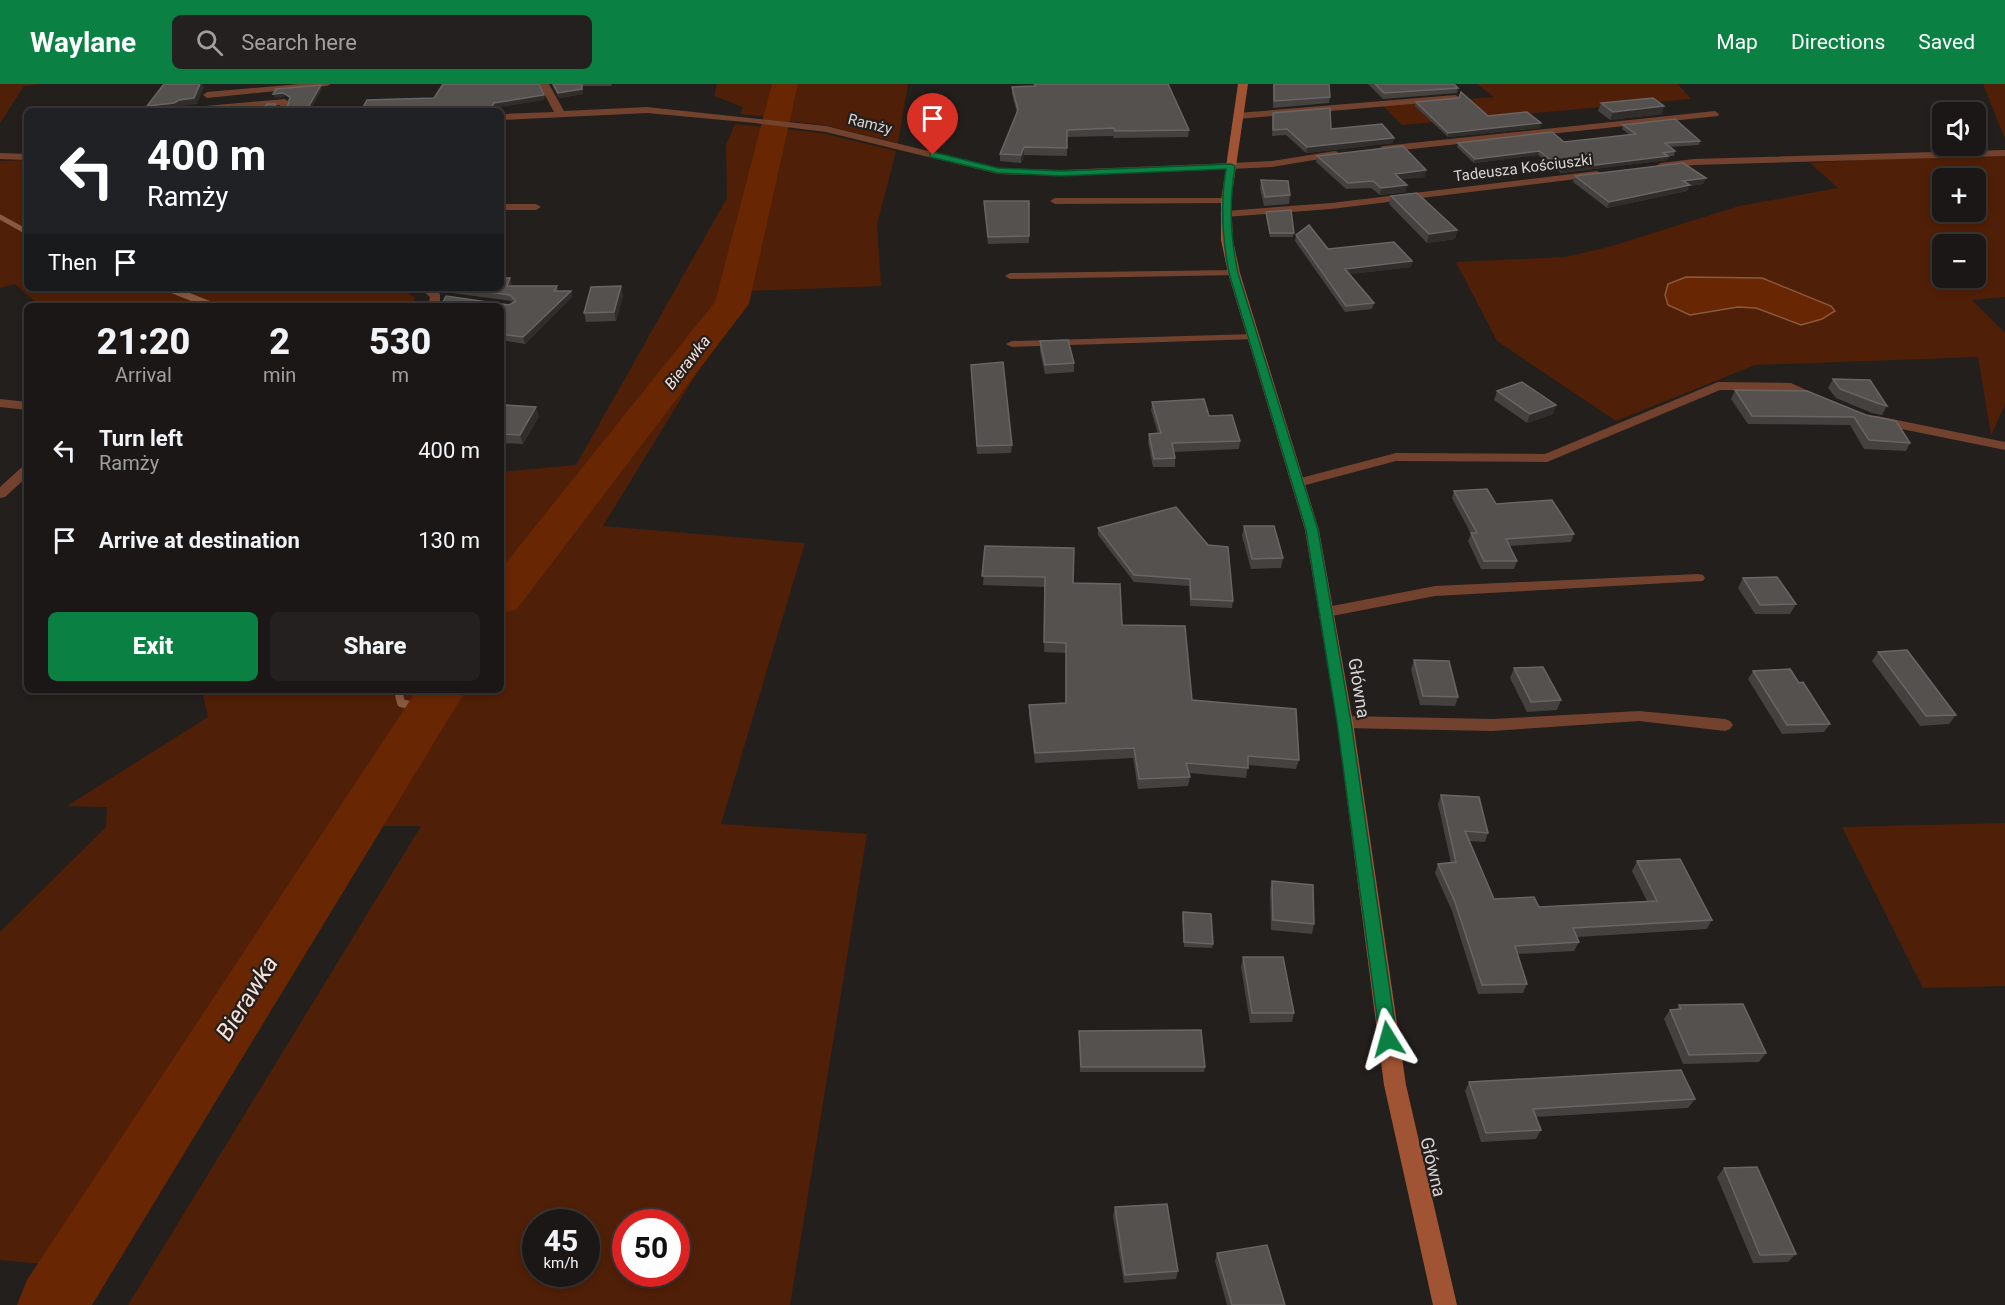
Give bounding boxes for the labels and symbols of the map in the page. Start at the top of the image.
pin [907,93,958,155]
street label: Ramży [846,110,894,138]
street label: Tadeusza Kościuszki [1453,151,1593,185]
water label: Bierawka [661,332,714,393]
street label: Główna [1344,656,1375,720]
water label: Bierawka [210,950,284,1046]
position arrow [1356,1007,1420,1071]
street label: Główna [1416,1135,1451,1199]
speed limit sign: 50 [612,1209,690,1287]

